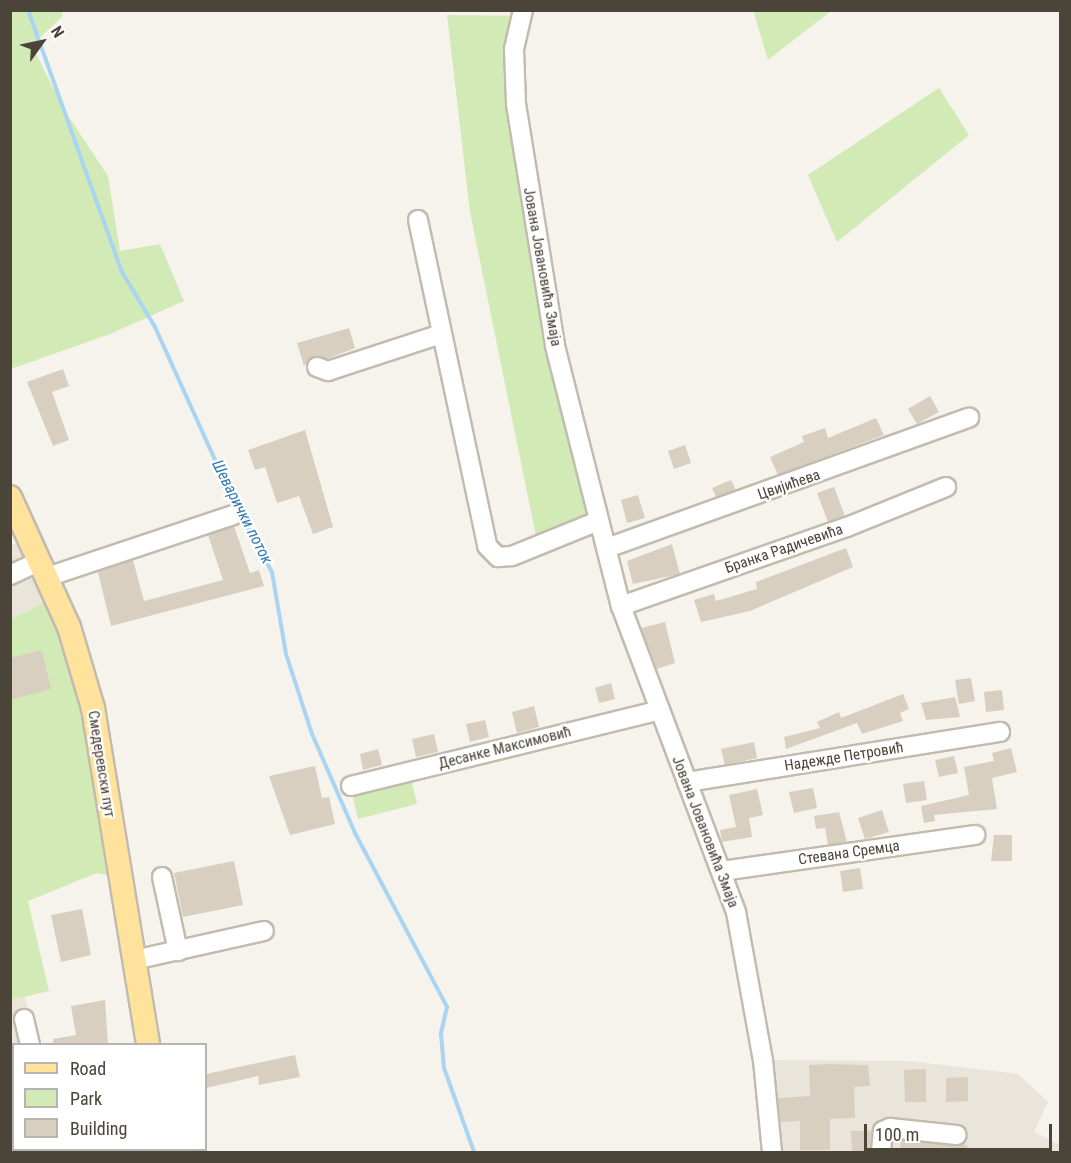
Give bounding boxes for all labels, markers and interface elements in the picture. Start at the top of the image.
north arrow [12,12,72,72]
text: N [47,23,68,41]
street label: Јована Јовановића Змаја [519,186,565,348]
water label: Шеварички поток [208,457,276,567]
street label: Цвијићева [755,466,823,504]
street label: Бранка Радичевића [723,520,845,578]
street label: Смедеревски пут [84,709,118,819]
street label: Десанке Максимовић [437,723,573,773]
street label: Надежде Петровић [783,739,905,775]
street label: Јована Јовановића Змаја [668,754,742,910]
street label: Стевана Сремца [797,837,901,869]
legend [12,1043,207,1151]
text: Road [70,1058,106,1079]
text: Park [70,1088,102,1109]
scale bar [867,1112,1054,1150]
text: Building [70,1118,127,1139]
text: 100 m [875,1124,919,1145]

